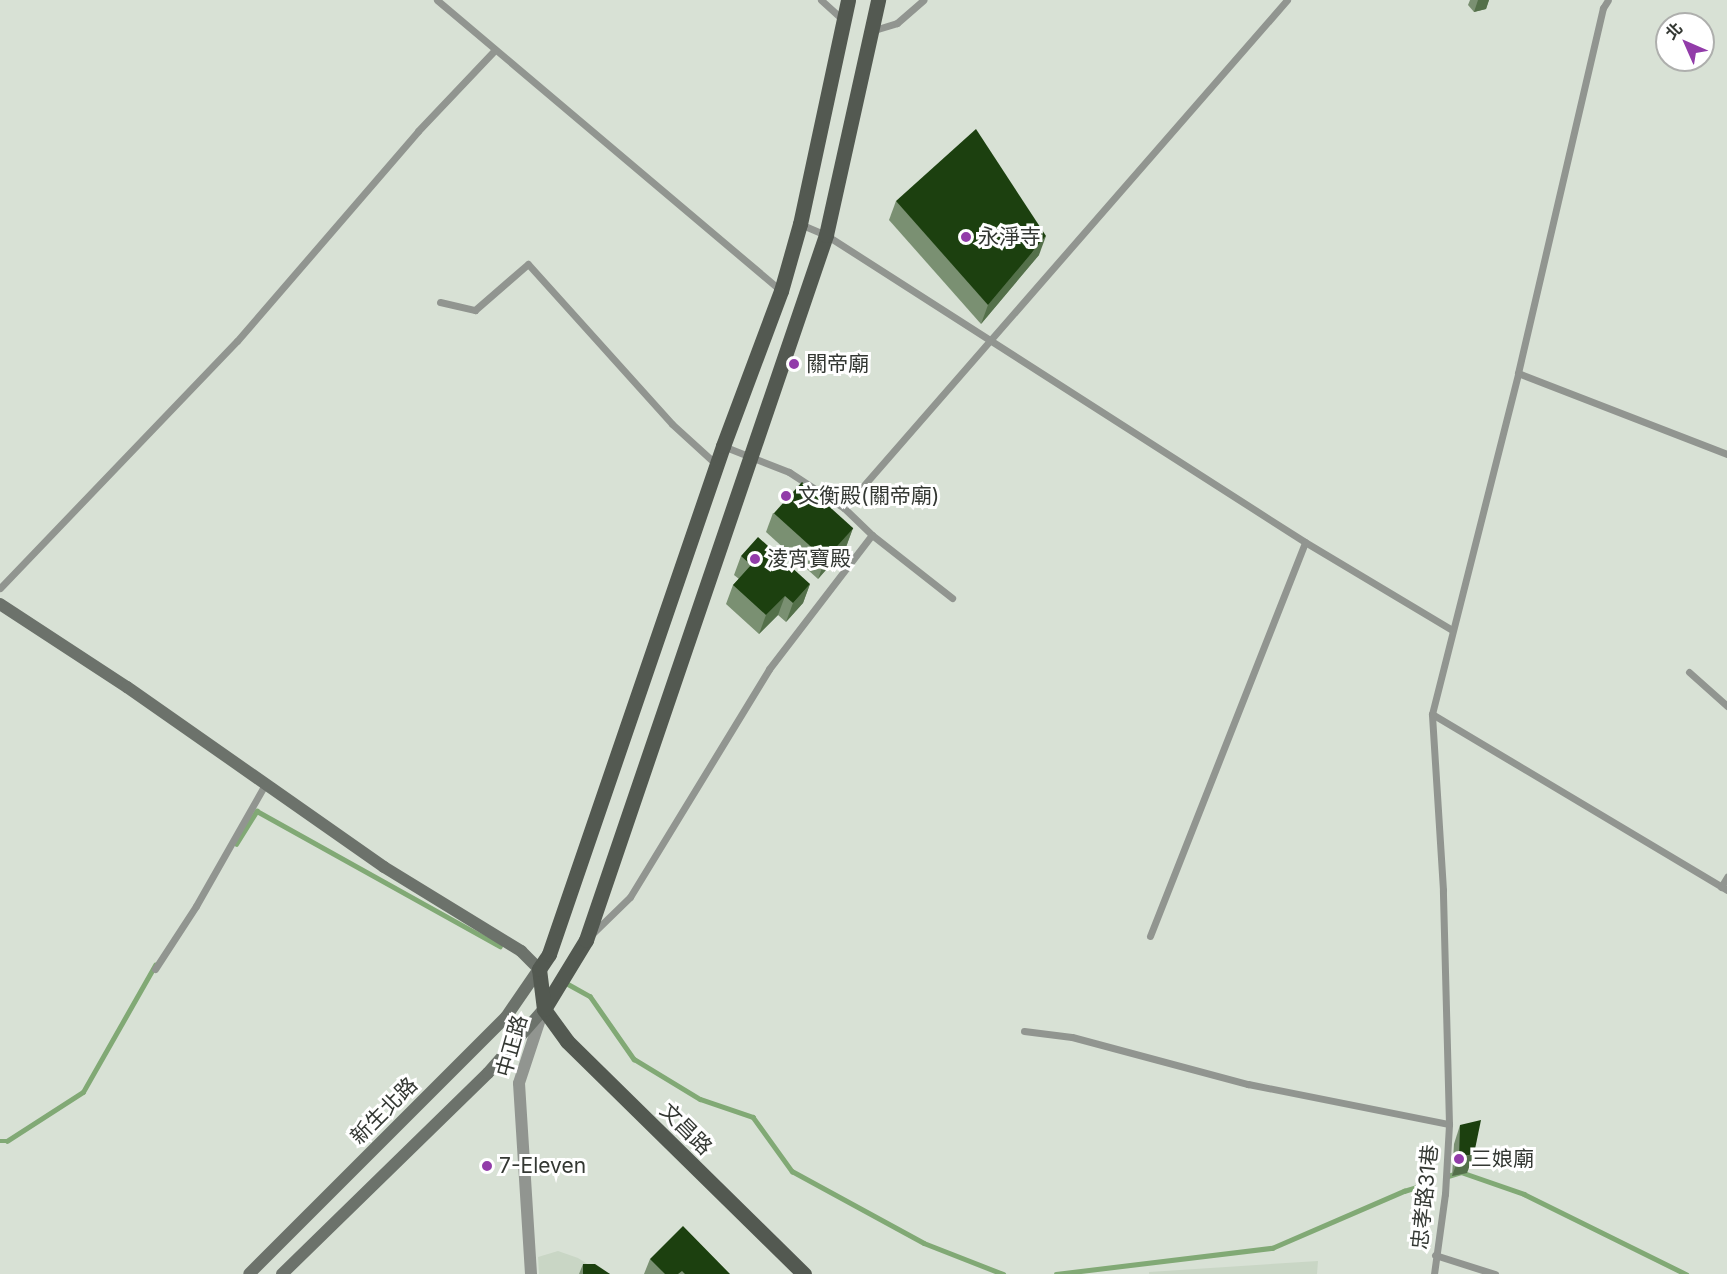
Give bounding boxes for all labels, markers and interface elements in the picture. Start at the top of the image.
north arrow [1655,12,1715,72]
text: 北 [1661,18,1686,43]
place label: 永淨寺 [978,224,1041,250]
marker: 永淨寺 [959,230,973,244]
place label: 關帝廟 [806,351,869,377]
marker: 關帝廟 [787,357,801,371]
place label: 文衡殿(關帝廟) [798,483,939,509]
marker: 文衡殿(關帝廟) [779,489,793,503]
place label: 淩宵寶殿 [767,546,851,572]
marker: 淩宵寶殿 [748,552,762,566]
street label: 中正路 [491,1012,533,1080]
street label: 新生北路 [345,1072,423,1150]
street label: 文昌路 [655,1098,717,1160]
street label: 忠孝路31巷 [1407,1143,1443,1251]
place label: 三娘廟 [1471,1146,1534,1172]
marker: 三娘廟 [1452,1152,1466,1166]
place label: 7-Eleven [499,1153,586,1179]
marker: 7-Eleven [480,1159,494,1173]

